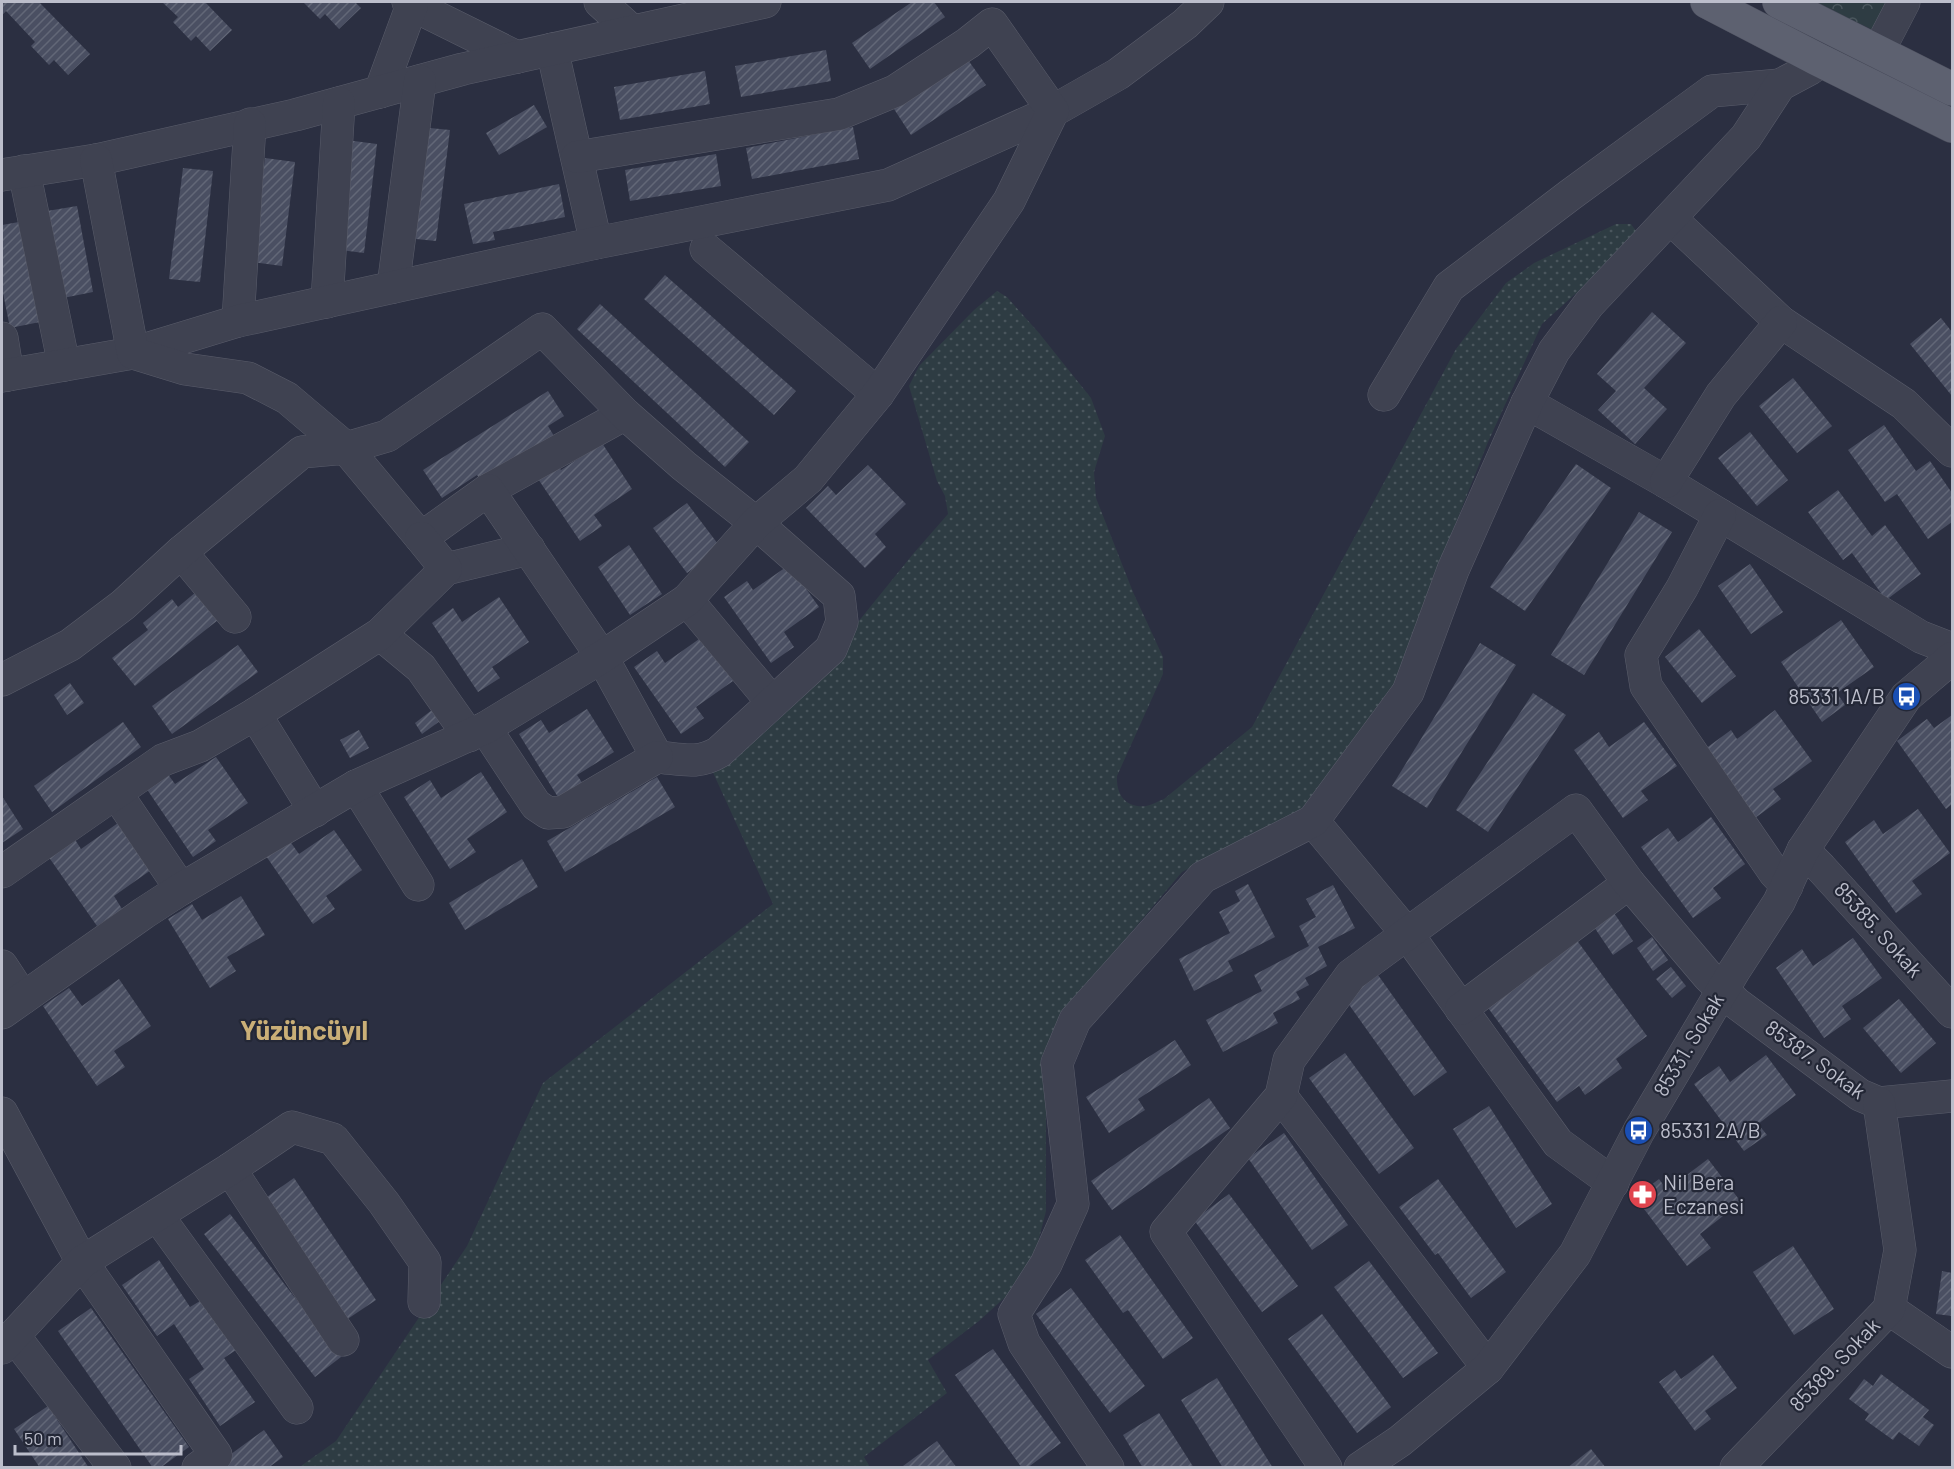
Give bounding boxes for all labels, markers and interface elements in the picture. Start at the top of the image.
bus stop icon: 85331 1A/B [1890,681,1922,713]
place label: 85331 1A/B [1788,683,1885,708]
street label: 85385. Sokak [1830,876,1928,982]
street label: 85331. Sokak [1647,988,1728,1100]
district label: Yüzüncüyıl [240,1013,368,1045]
street label: 85387. Sokak [1761,1014,1871,1104]
bus stop icon: 85331 2A/B [1623,1115,1655,1147]
place label: 85331 2A/B [1660,1117,1761,1142]
place label: Nil Bera Eczanesi [1663,1169,1744,1218]
pharmacy icon: Nil Bera Eczanesi [1626,1179,1658,1211]
street label: 85389. Sokak [1783,1312,1885,1416]
scale bar [15,1418,182,1456]
text: 50 m [24,1427,62,1449]

